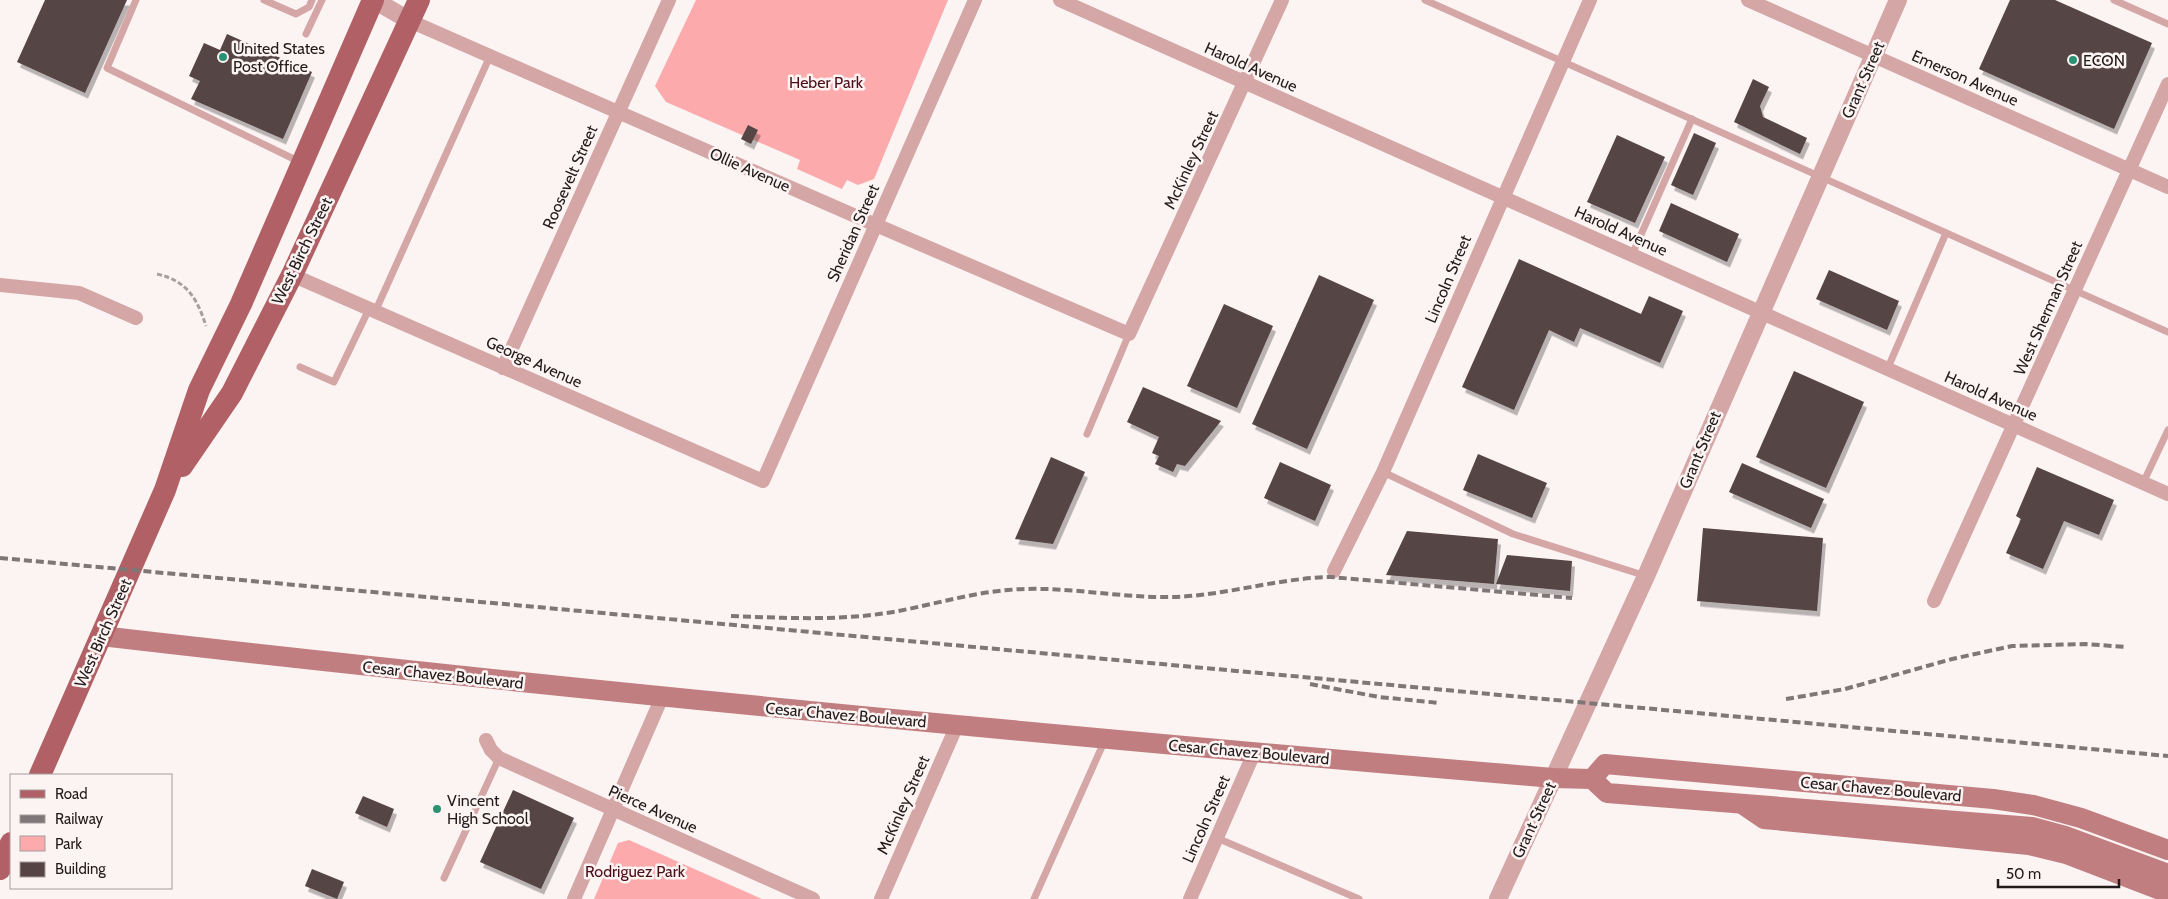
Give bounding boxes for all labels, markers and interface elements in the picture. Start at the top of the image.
street label: Harold Avenue [1202,38,1300,96]
street label: Grant Street [1838,38,1889,121]
place label: United States Post Office [233,39,325,76]
street label: Emerson Avenue [1909,46,2021,110]
marker: United States Post Office [217,51,229,63]
place label: ECON [2083,51,2125,70]
marker: ECON [2067,54,2079,66]
park label: Heber Park [789,73,864,92]
street label: McKinley Street [1160,107,1222,212]
street label: Roosevelt Street [539,122,602,232]
street label: Ollie Avenue [707,144,793,196]
street label: Sheridan Street [823,181,883,285]
street label: West Birch Street [268,194,336,308]
street label: Harold Avenue [1572,202,1670,260]
street label: Lincoln Street [1421,232,1475,326]
street label: West Sherman Street [2010,237,2086,378]
street label: George Avenue [483,332,585,392]
street label: Harold Avenue [1942,367,2040,425]
street label: Grant Street [1675,408,1725,492]
street label: West Birch Street [71,575,136,690]
street label: Cesar Chavez Boulevard [362,657,524,693]
street label: Cesar Chavez Boulevard [765,698,927,732]
street label: Cesar Chavez Boulevard [1168,735,1330,769]
street label: McKinley Street [873,752,934,857]
street label: Lincoln Street [1178,772,1234,866]
street label: Cesar Chavez Boulevard [1800,772,1962,806]
legend [10,774,172,889]
street label: Grant Street [1508,778,1560,861]
street label: Pierce Avenue [606,781,700,837]
text: Road [55,785,88,803]
place label: Vincent High School [447,791,529,828]
marker: Vincent High School [431,803,443,815]
text: Railway [55,810,104,828]
text: Park [55,835,82,853]
scale bar [1998,856,2119,888]
text: Building [55,860,106,878]
park label: Rodriguez Park [585,862,686,881]
text: 50 m [2006,865,2041,883]

